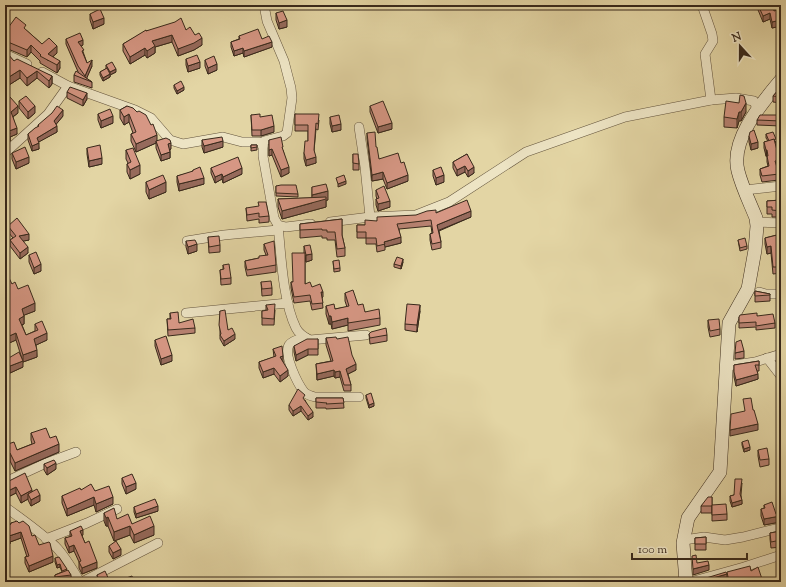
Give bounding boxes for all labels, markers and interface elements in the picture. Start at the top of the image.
north arrow [720,26,760,66]
text: N [729,28,744,47]
scale bar [632,535,747,561]
text: 100 m [638,541,667,559]

